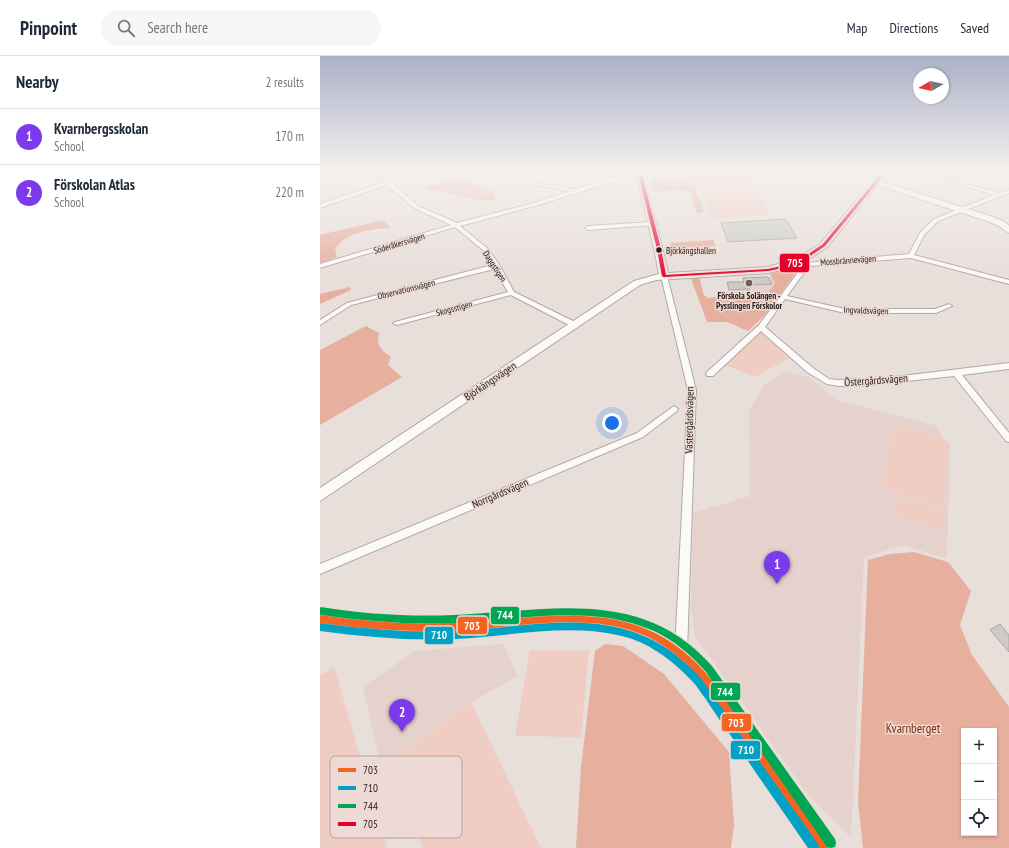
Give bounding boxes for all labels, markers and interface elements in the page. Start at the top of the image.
search box [101,10,381,46]
text: Pinpoint [20,16,77,40]
icon: search [115,17,137,39]
text: Search here [147,18,208,37]
text: Map [847,19,867,37]
text: Directions [889,19,938,37]
text: Saved [960,19,989,37]
north arrow [913,68,949,104]
text: Nearby [16,71,59,93]
text: 2 results [265,74,304,91]
text: Kvarnbergsskolan [54,119,148,138]
text: 1 [26,128,32,145]
text: 170 m [275,128,304,145]
text: School [54,138,84,155]
text: Förskolan Atlas [54,175,135,194]
text: 2 [26,184,32,201]
text: 220 m [275,184,304,201]
text: School [54,194,84,211]
street label: Söderåkersvägen [372,230,426,256]
marker: Björkängshallen [654,245,664,255]
place label: Björkängshallen [666,245,716,257]
street label: Daggstigen [481,248,509,284]
line badge: 705 [779,253,810,273]
street label: Mossbrännevägen [820,253,876,267]
text: 705 [787,256,803,270]
street label: Observationsvägen [376,277,436,301]
marker: Förskola Solängen - Pysslingen Förskolor [744,278,754,288]
place label: Förskola Solängen - Pysslingen Förskolor [716,290,782,311]
street label: Skogsstigen [435,298,473,318]
street label: Ingvaldsvägen [843,304,889,316]
street label: Björkängsvägen [461,358,519,404]
street label: Östergårdsvägen [844,371,908,389]
street label: Västergårdsvägen [681,386,697,454]
your location [602,413,622,433]
street label: Norrgårdsvägen [470,475,531,511]
pin: 1 [764,551,790,584]
line badge: 744 [490,606,520,625]
text: 744 [497,608,514,622]
line badge: 703 [457,616,488,635]
text: 703 [464,619,480,633]
line badge: 710 [424,626,454,645]
text: 710 [431,628,447,642]
line badge: 744 [710,682,741,701]
text: 744 [717,685,734,699]
pin: 2 [389,699,415,732]
line badge: 703 [721,713,752,732]
text: 703 [728,716,744,730]
park label: Kvarnberget [886,720,941,737]
map controls [961,728,997,836]
button: + [961,728,997,764]
line badge: 710 [730,740,761,760]
text: 710 [738,743,754,757]
legend [330,756,462,838]
text: 703 [363,763,378,777]
button: − [961,764,997,800]
text: 710 [363,781,378,795]
text: 744 [363,799,378,813]
button: locate [961,800,997,836]
text: 705 [363,817,378,831]

